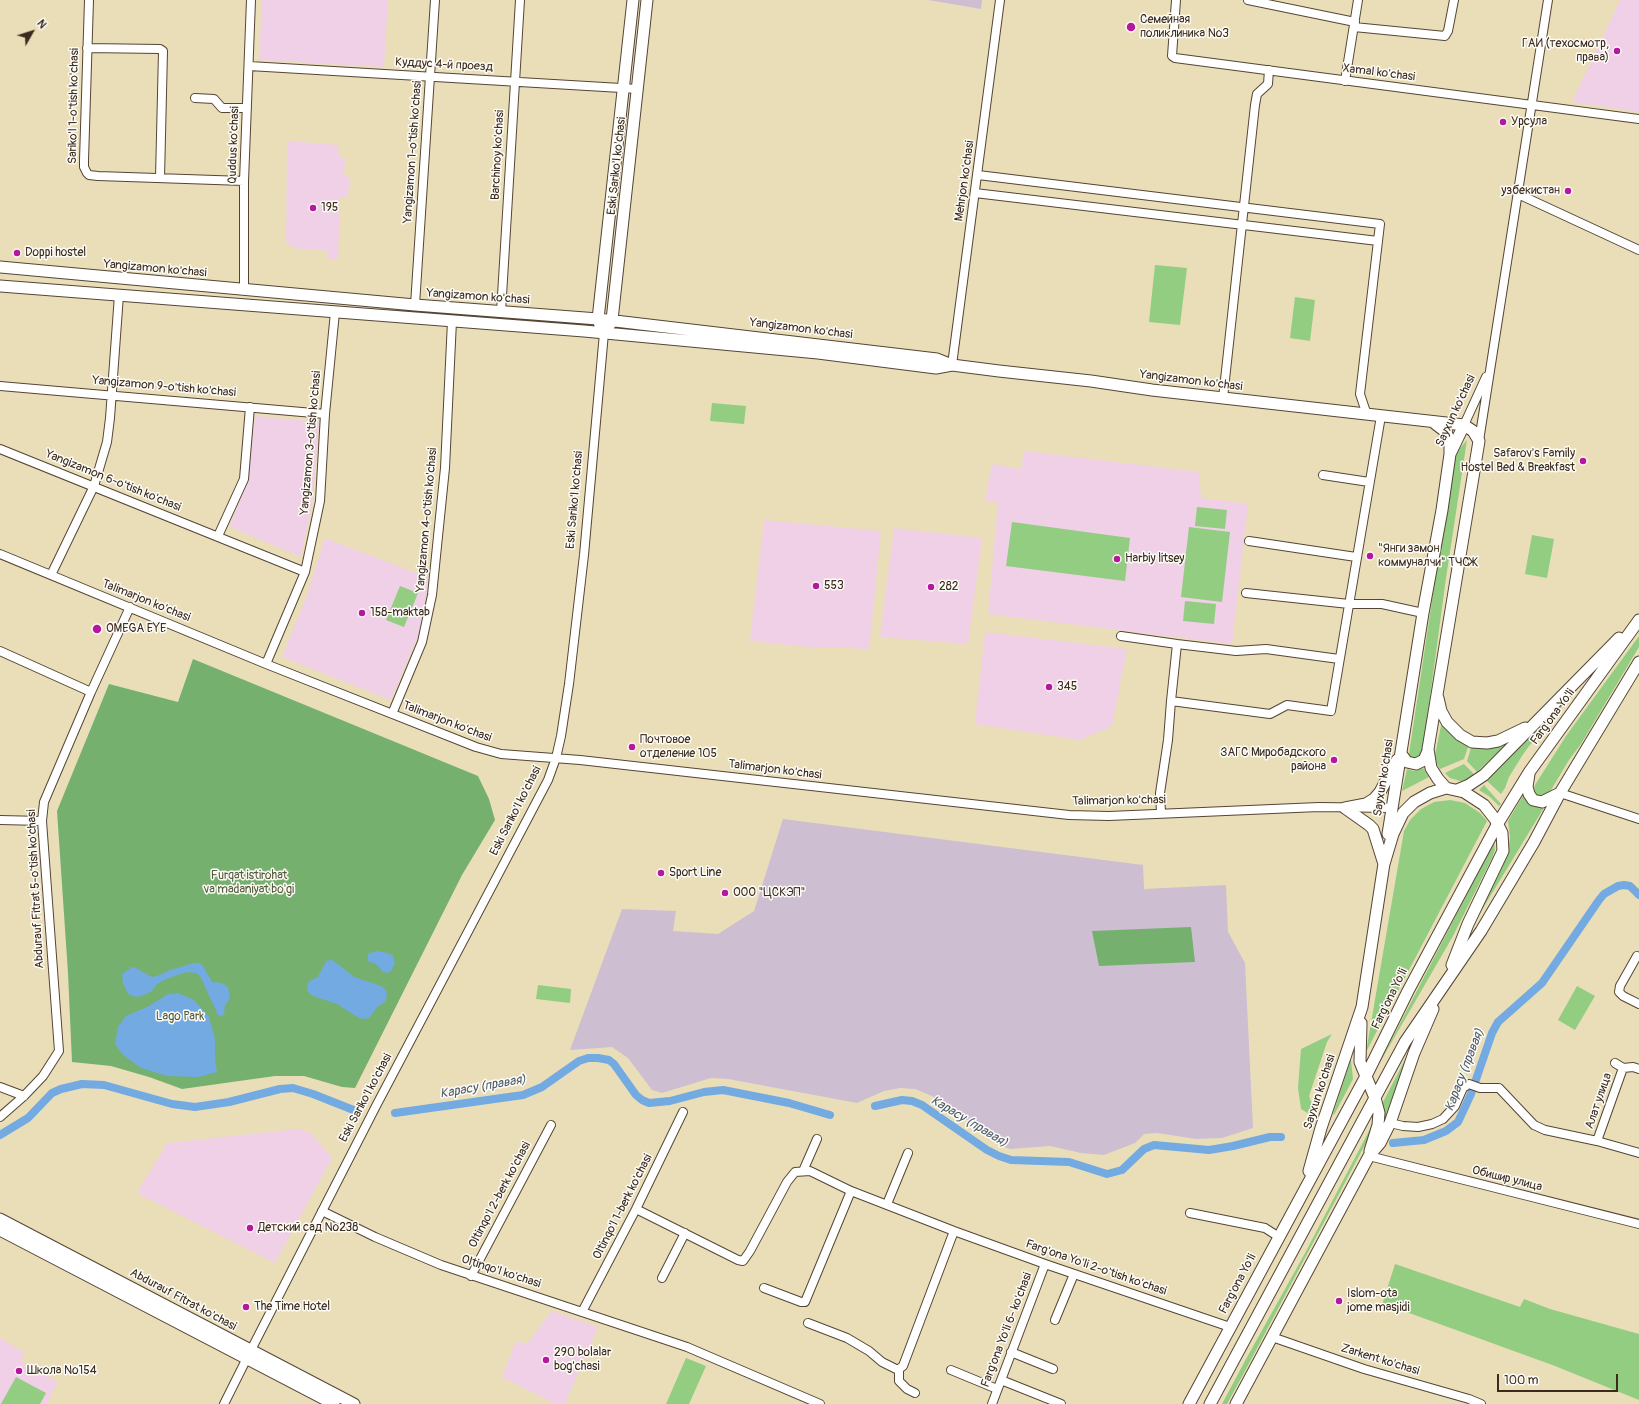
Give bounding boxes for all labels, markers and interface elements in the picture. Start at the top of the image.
north arrow [12,12,52,52]
place label: Семейная поликлиника №3 [1140,13,1229,41]
text: N [34,17,49,31]
marker: Семейная поликлиника №3 [1125,21,1137,33]
place label: ГАИ (техосмотр, права) [1522,37,1609,65]
marker: ГАИ (техосмотр, права) [1612,46,1622,56]
street label: Sariko'l 1-o'tish ko'chasi [66,48,82,164]
street label: Куддус 4-й проезд [395,55,493,75]
street label: Xamal ko'chasi [1342,61,1416,85]
street label: Yangizamon 1-o'tish ko'chasi [401,80,425,224]
street label: Quddus ko'chasi [225,106,243,184]
street label: Barchinoy ko'chasi [488,110,508,200]
place label: Урсула [1511,115,1547,129]
street label: Eski Sariko'l ko'chasi [605,116,629,216]
marker: Урсула [1498,117,1508,127]
street label: Mehrjon ko'chasi [952,140,978,222]
place label: узбекистан [1501,184,1560,198]
marker: узбекистан [1563,186,1573,196]
place label: 195 [321,201,338,215]
marker: 195 [308,203,318,213]
place label: Doppi hostel [25,246,86,260]
marker: Doppi hostel [12,248,22,258]
street label: Yangizamon ko'chasi [103,257,207,281]
street label: Yangizamon ko'chasi [426,286,530,308]
street label: Yangizamon ko'chasi [749,316,853,342]
street label: Yangizamon ko'chasi [1139,368,1243,394]
street label: Yangizamon 3-o'tish ko'chasi [298,370,324,516]
street label: Sayxun ko'chasi [1433,373,1479,449]
street label: Yangizamon 9-o'tish ko'chasi [92,374,236,400]
street label: Yangizamon 6-o'tish ko'chasi [43,447,183,515]
street label: Yangizamon 4-o'tish ko'chasi [414,447,440,593]
place label: Safarov's Family Hostel Bed & Breakfast [1461,447,1575,475]
street label: Eski Sariko'l ko'chasi [564,450,586,550]
marker: Safarov's Family Hostel Bed & Breakfast [1578,456,1588,466]
place label: "Янги замон коммуналчи" ТЧСЖ [1378,542,1477,570]
marker: "Янги замон коммуналчи" ТЧСЖ [1365,551,1375,561]
place label: Harbiy litsey [1125,552,1184,566]
marker: Harbiy litsey [1112,554,1122,564]
street label: Talimarjon ko'chasi [100,577,192,625]
place label: 553 [824,579,844,593]
place label: 282 [939,580,958,594]
marker: 553 [811,581,821,591]
marker: 282 [926,582,936,592]
place label: 158-maktab [370,606,430,620]
marker: 158-maktab [357,608,367,618]
place label: OMEGA EYE [106,622,166,636]
marker: OMEGA EYE [91,623,103,635]
place label: 345 [1057,680,1077,694]
marker: 345 [1044,682,1054,692]
street label: Farg'ona Yo'li [1528,686,1578,748]
street label: Talimarjon ko'chasi [401,698,493,746]
place label: Почтовое отделение 105 [640,733,717,761]
street label: Sayxun ko'chasi [1371,738,1397,818]
marker: Почтовое отделение 105 [627,742,637,752]
place label: ЗАГС Миробадского района [1220,746,1326,774]
marker: ЗАГС Миробадского района [1329,755,1339,765]
street label: Talimarjon ko'chasi [728,757,822,783]
street label: Eski Sariko'l ko'chasi [487,764,545,858]
street label: Talimarjon ko'chasi [1072,793,1166,809]
street label: Abdurauf Fitrat 5-o'tish ko'chasi [25,809,47,969]
place label: Sport Line [669,866,721,880]
marker: Sport Line [656,868,666,878]
park label: Furqat istirohat va madaniyat bo'gi [204,869,294,897]
place label: ООО "ЦСКЭП" [733,886,805,900]
marker: ООО "ЦСКЭП" [720,888,730,898]
street label: Farg'ona Yo'li [1369,966,1411,1032]
park label: Lago Park [156,1010,204,1024]
water label: Карасу (правая) [1442,1027,1488,1113]
street label: Eski Sariko'l ko'chasi [337,1051,395,1145]
street label: Sayxun ko'chasi [1301,1053,1339,1131]
street label: Алат улица [1583,1071,1615,1131]
water label: Карасу (правая) [439,1072,527,1102]
water label: Карасу (правая) [928,1093,1010,1151]
street label: Oltinqo'l 2-berk ko'chasi [466,1139,534,1251]
street label: Oltinqo'l 1-berk ko'chasi [590,1152,656,1262]
street label: Обишир улица [1470,1163,1544,1195]
place label: Детский сад №238 [258,1221,358,1235]
marker: Детский сад №238 [245,1223,255,1233]
street label: Farg'ona Yo'li 2-o'tish ko'chasi [1024,1237,1168,1299]
street label: Oltinqo'l ko'chasi [459,1252,543,1292]
street label: Farg'ona Yo'li [1216,1252,1260,1316]
street label: Abdurauf Fitrat ko'chasi [127,1266,239,1334]
street label: Farg'ona Yo'li 6- ko'chasi [978,1271,1036,1389]
place label: Islom-ota jome masjidi [1347,1287,1410,1315]
marker: Islom-ota jome masjidi [1334,1296,1344,1306]
place label: The Time Hotel [254,1300,330,1314]
marker: The Time Hotel [241,1302,251,1312]
street label: Zarkent ko'chasi [1339,1341,1421,1379]
place label: 290 bolalar bog'chasi [554,1346,611,1374]
marker: 290 bolalar bog'chasi [541,1355,551,1365]
place label: Школа №154 [27,1364,97,1378]
marker: Школа №154 [14,1366,24,1376]
scale bar [1499,1366,1620,1392]
text: 100 m [1504,1373,1538,1388]

